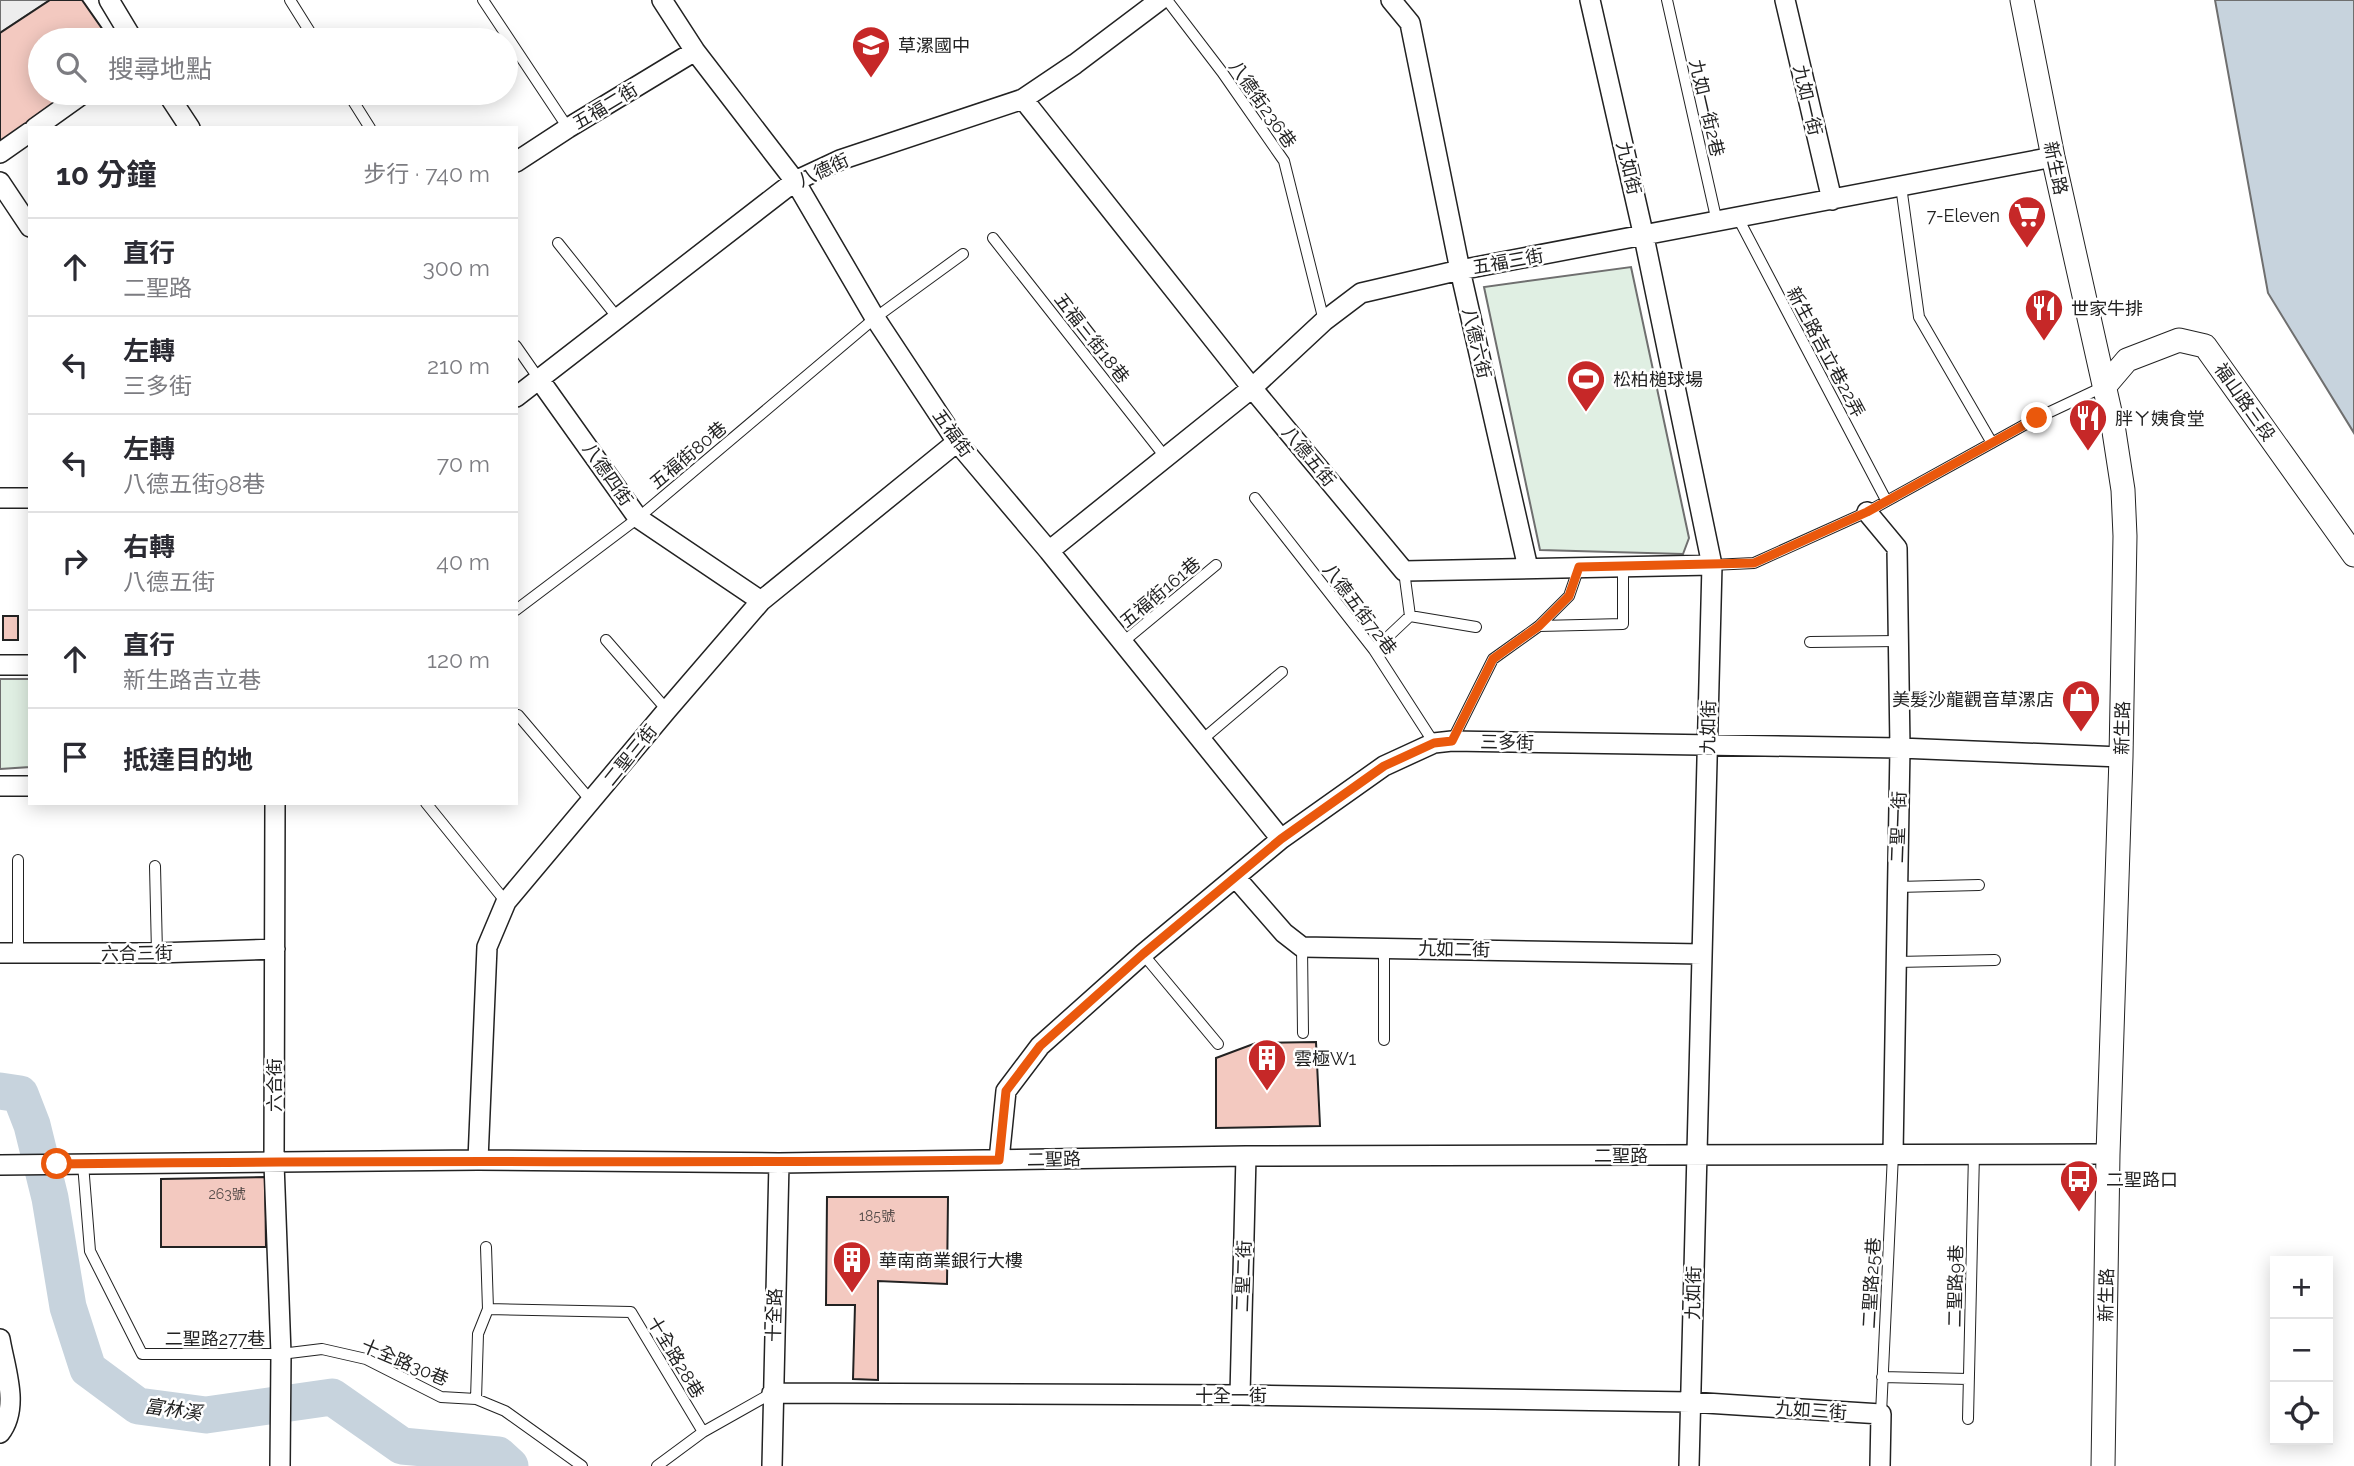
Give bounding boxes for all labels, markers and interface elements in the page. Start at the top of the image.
school or university icon: 草漯國中 [850,24,892,79]
search box [28,28,518,105]
place label: 草漯國中 [898,35,970,56]
icon: search [52,48,90,86]
text: 搜尋地點 [108,54,212,84]
street label: 八德街236巷 [1225,56,1301,152]
street label: 九如一街2巷 [1686,57,1728,159]
street label: 九如一街 [1790,63,1826,137]
street label: 五福二街 [569,78,641,134]
street label: 九如街 [1613,139,1645,197]
street label: 新生路 [2040,139,2072,197]
street label: 八德街 [794,149,852,191]
text: 10 分鐘 [56,157,156,192]
text: 步行 · 740 m [363,160,490,187]
supermarket icon: 7-Eleven [2006,194,2048,249]
place label: 7-Eleven [1927,205,2000,226]
text: 直行 [123,238,175,268]
street label: 五福三街 [1471,244,1545,278]
icon: ahead [56,248,94,286]
text: 300 m [423,254,490,281]
text: 二聖路 [123,274,192,301]
street label: 新生路吉立巷22弄 [1783,283,1869,421]
restaurant icon: 世家牛排 [2023,287,2065,342]
street label: 五福三街18巷 [1050,289,1134,387]
place label: 世家牛排 [2071,298,2143,319]
street label: 八德六街 [1459,306,1495,380]
text: 左轉 [123,336,175,366]
icon: left [56,346,94,384]
text: 210 m [427,352,490,379]
sports icon: 松柏槌球場 [1565,358,1607,413]
street label: 福山路三段 [2211,359,2279,445]
place label: 松柏槌球場 [1613,369,1703,390]
text: 三多街 [123,372,192,399]
restaurant icon: 胖ㄚ姨食堂 [2067,397,2109,452]
route end [2021,402,2052,433]
street label: 五福街 [929,405,977,461]
place label: 胖ㄚ姨食堂 [2115,408,2205,429]
street label: 五福街80巷 [645,417,731,493]
street label: 八德五街 [1278,422,1340,490]
text: 左轉 [123,434,175,464]
street label: 八德四街 [579,438,637,510]
icon: left [56,444,94,482]
text: 70 m [437,450,490,477]
text: 八德五街98巷 [123,470,265,497]
text: 右轉 [123,532,175,562]
icon: right [56,542,94,580]
text: 40 m [436,548,490,575]
street label: 五福街161巷 [1116,552,1204,632]
street label: 八德五街72巷 [1319,559,1401,659]
text: 八德五街 [123,568,215,595]
text: 直行 [123,630,175,660]
icon: ahead [56,640,94,678]
text: 120 m [427,646,490,673]
text: 新生路吉立巷 [123,666,261,693]
shop icon: 美髮沙龍觀音草漯店 [2060,678,2102,733]
place label: 美髮沙龍觀音草漯店 [1892,689,2054,710]
street label: 九如街 [1697,700,1719,754]
street label: 新生路 [2111,701,2133,755]
street label: 二聖三街 [599,720,661,790]
street label: 三多街 [1480,731,1534,753]
icon: arrive [56,738,94,776]
text: 抵達目的地 [123,745,253,775]
street label: 二聖一街 [1886,791,1910,863]
street label: 九如二街 [1418,938,1490,960]
street label: 六合三街 [101,942,173,964]
building icon: 雲極W1 [1246,1037,1288,1092]
place label: 雲極W1 [1294,1048,1356,1069]
street label: 六合街 [264,1058,285,1112]
street label: 二聖路 [1594,1145,1648,1166]
route start [41,1148,72,1179]
street label: 二聖路 [1027,1148,1081,1170]
bus stop icon: 二聖路口 [2058,1158,2100,1213]
place label: 二聖路口 [2106,1169,2178,1190]
house number: 263號 [208,1186,246,1202]
house number: 185號 [859,1208,895,1224]
street label: 二聖路25巷 [1858,1237,1884,1329]
building icon: 華南商業銀行大樓 [831,1239,873,1294]
street label: 二聖二街 [1231,1240,1255,1312]
street label: 二聖路9巷 [1944,1245,1966,1327]
place label: 華南商業銀行大樓 [879,1250,1023,1271]
map controls [2270,1256,2333,1445]
button: + [2270,1256,2333,1319]
street label: 九如街 [1682,1266,1704,1320]
street label: 新生路 [2095,1268,2117,1322]
street label: 十全路 [763,1288,785,1342]
street label: 十全路28巷 [643,1312,709,1402]
button: − [2270,1319,2333,1382]
street label: 二聖路277巷 [165,1328,265,1349]
street label: 十全路30巷 [358,1334,452,1390]
button: locate [2270,1382,2333,1445]
street label: 十全一街 [1195,1385,1267,1406]
water label: 富林溪 [143,1394,206,1424]
street label: 九如三街 [1774,1397,1848,1423]

